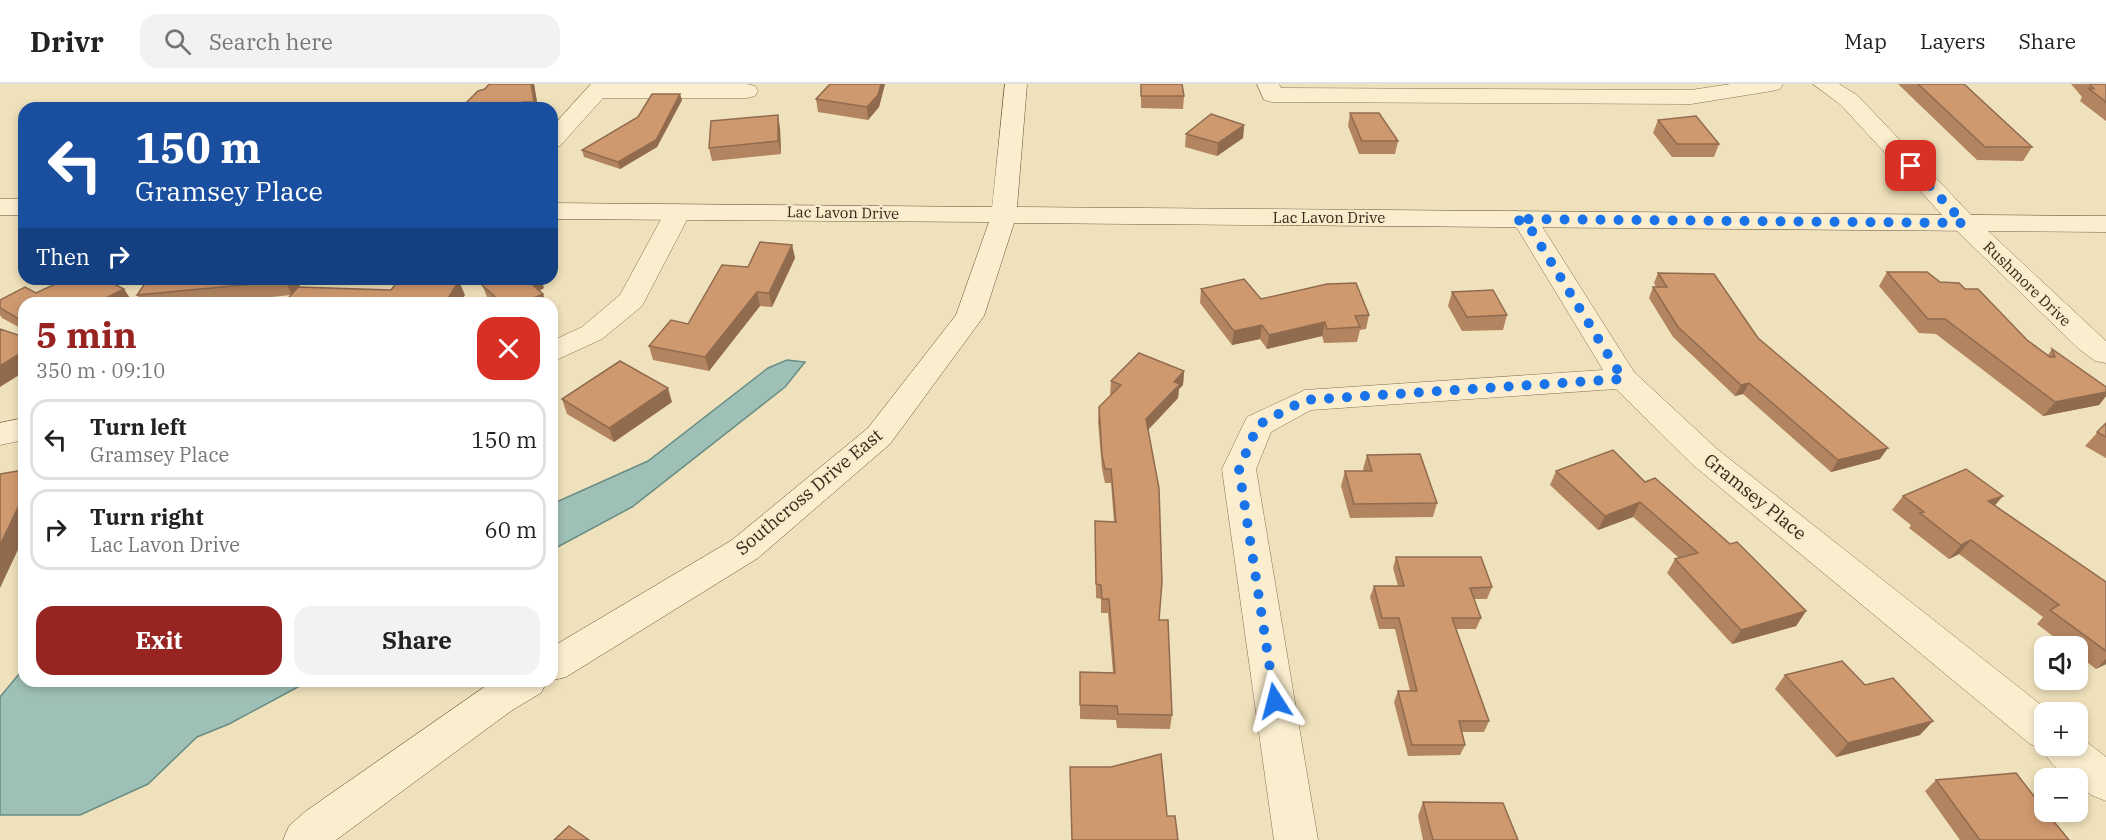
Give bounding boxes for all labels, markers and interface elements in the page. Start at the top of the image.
search box [140,14,560,68]
text: Drivr [30,23,104,60]
icon: search [161,25,194,58]
text: Search here [209,27,333,56]
text: Map [1844,27,1887,55]
text: Layers [1920,27,1986,55]
text: Share [2019,27,2076,55]
text: 150 m [135,120,261,175]
icon: left [36,126,114,204]
pin [1885,140,1936,191]
icon: arrive [1894,149,1927,182]
text: Gramsey Place [135,173,323,208]
street label: Lac Lavon Drive [787,202,899,223]
street label: Lac Lavon Drive [1273,208,1385,227]
street label: Rushmore Drive [1979,237,2075,330]
icon: right [102,240,135,273]
text: Then [36,242,90,271]
text: 5 min [36,311,137,358]
button: close [477,317,540,380]
text: 350 m · 09:10 [36,357,165,384]
text: Turn left [90,412,186,441]
icon: left [39,423,72,456]
street label: Southcross Drive East [731,424,887,560]
text: 150 m [471,425,537,454]
text: Gramsey Place [90,441,229,468]
street label: Gramsey Place [1699,448,1811,545]
text: Turn right [90,502,204,531]
icon: right [39,513,72,546]
text: 60 m [485,515,537,544]
text: Lac Lavon Drive [90,531,240,558]
button: Exit [36,606,282,675]
button: Share [294,606,540,675]
map controls [2034,636,2088,822]
button: sound [2034,636,2088,690]
position arrow [1243,669,1307,733]
button: + [2034,702,2088,756]
button: − [2034,768,2088,822]

